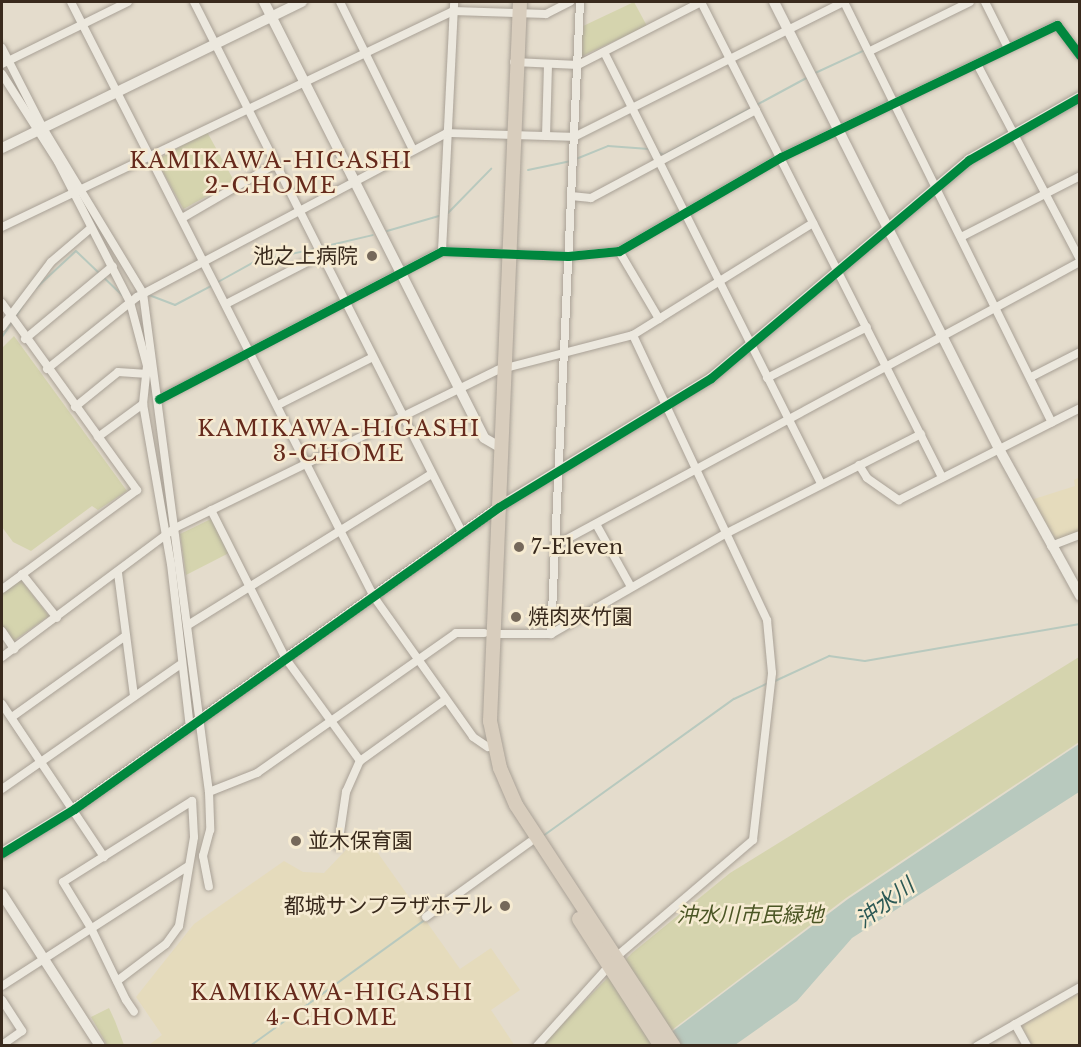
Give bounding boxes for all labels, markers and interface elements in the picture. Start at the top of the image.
district label: KAMIKAWA-HIGASHI 2-CHOME [129,147,413,198]
place label: 池之上病院 [253,243,358,269]
marker: 池之上病院 [363,247,381,265]
district label: KAMIKAWA-HIGASHI 3-CHOME [197,415,481,466]
place label: 7-Eleven [531,534,623,560]
marker: 7-Eleven [512,540,526,554]
place label: 焼肉夾竹園 [528,604,633,630]
marker: 焼肉夾竹園 [509,610,523,624]
place label: 並木保育園 [308,828,413,854]
marker: 並木保育園 [289,834,303,848]
water label: 沖水川 [851,873,919,933]
place label: 都城サンプラザホテル [283,893,493,919]
marker: 都城サンプラザホテル [498,899,512,913]
park label: 沖水川市民緑地 [677,902,823,928]
district label: KAMIKAWA-HIGASHI 4-CHOME [190,979,474,1030]

